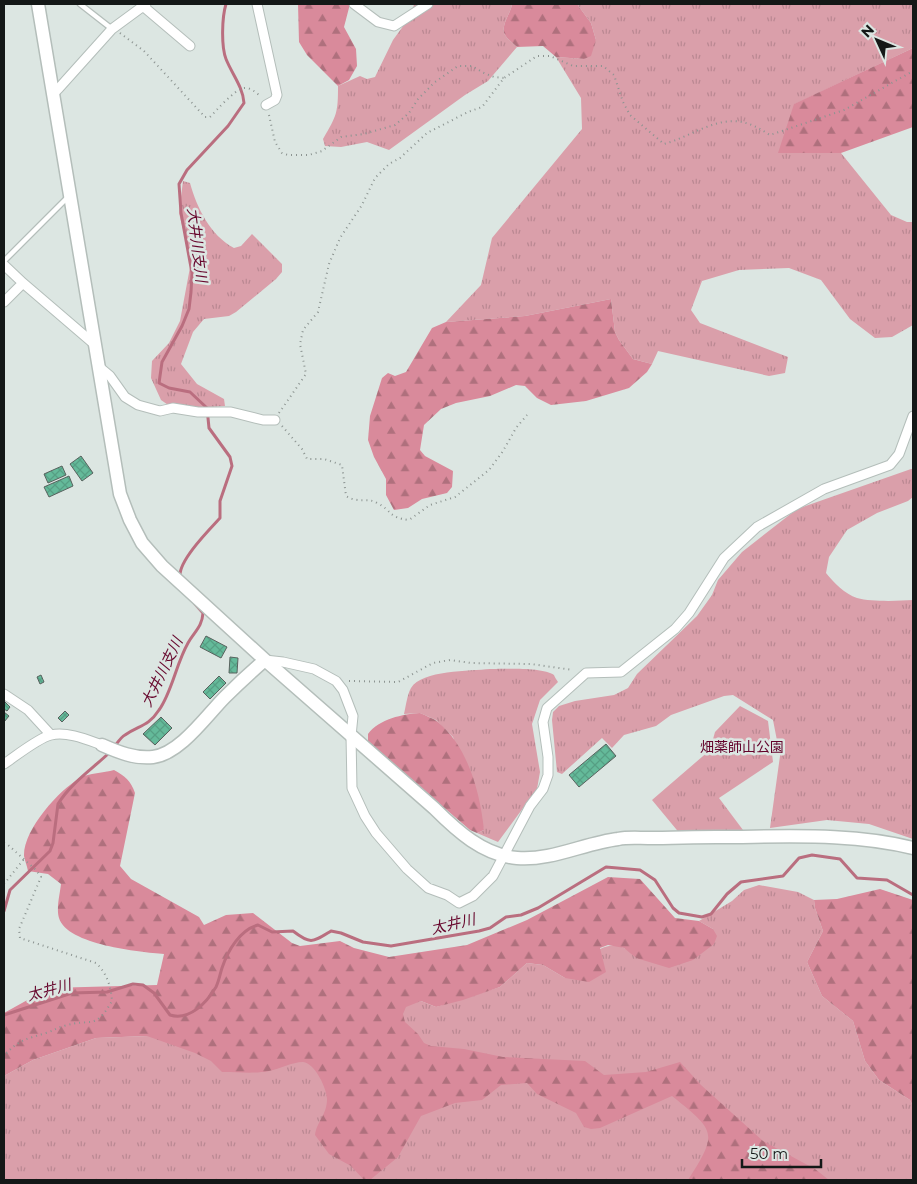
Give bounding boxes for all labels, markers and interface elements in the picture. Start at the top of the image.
north arrow [852,15,902,65]
text: N [857,21,878,41]
water label: 大井川支川 [183,207,212,285]
water label: 大井川支川 [137,632,187,710]
park label: 畑薬師山公園 [700,738,784,756]
water label: 太井川 [429,909,479,938]
water label: 太井川 [25,974,75,1005]
scale bar [742,1136,821,1168]
text: 50 m [750,1144,788,1163]

